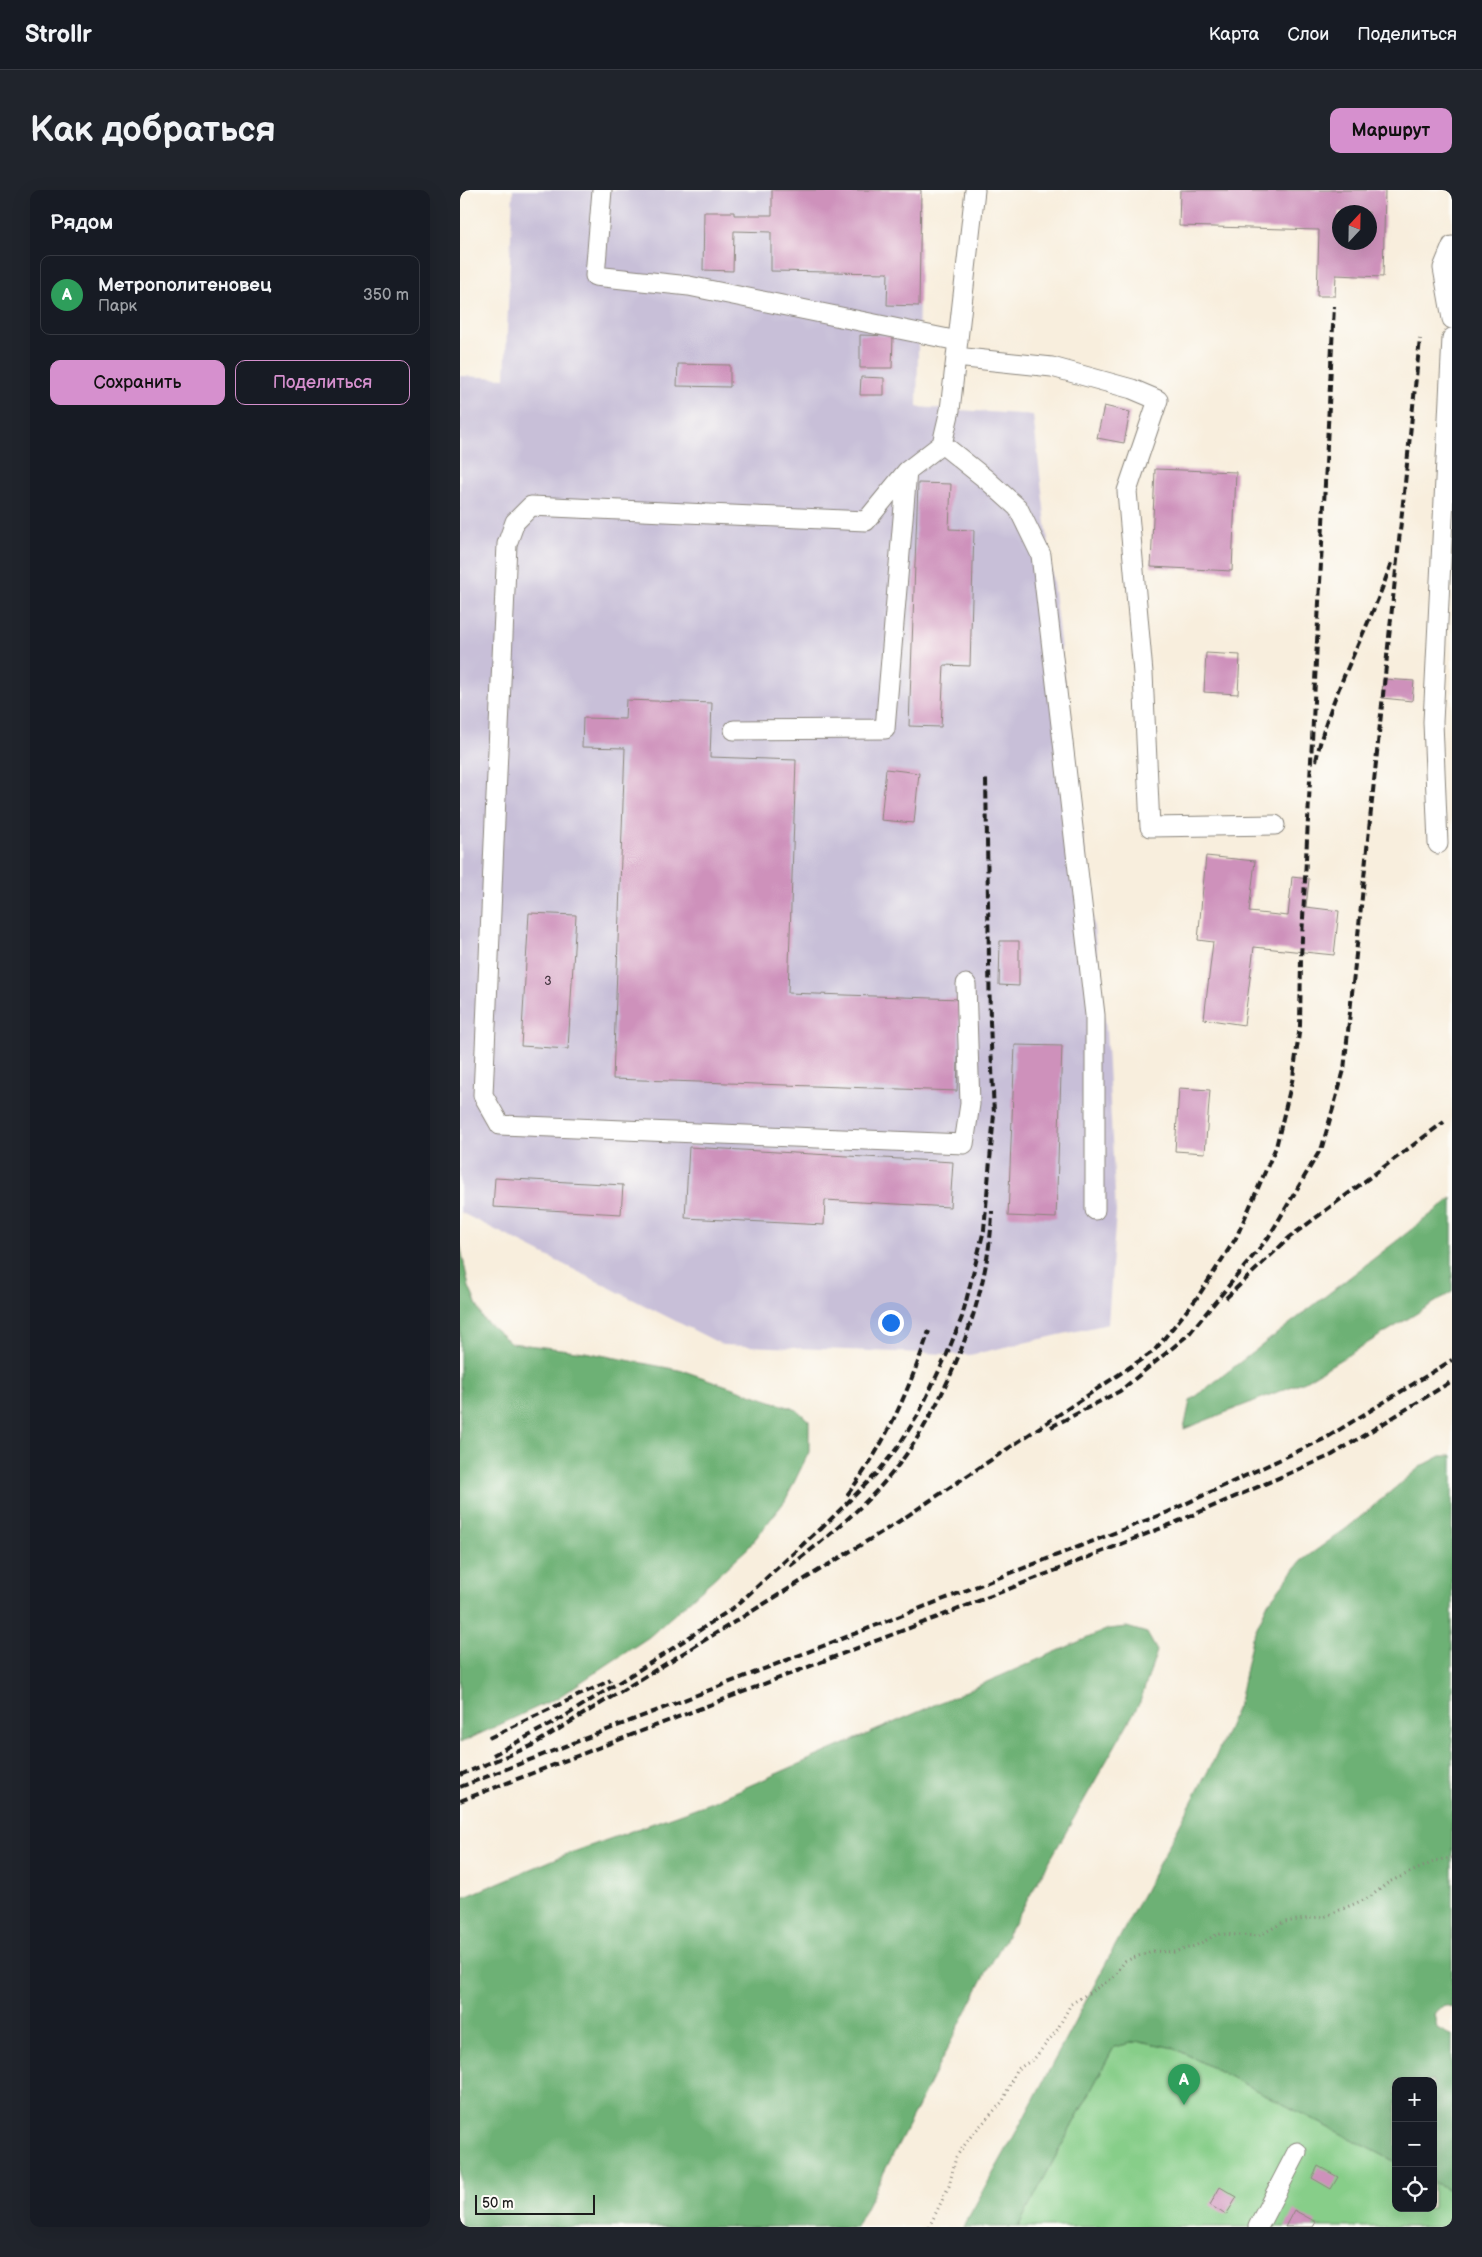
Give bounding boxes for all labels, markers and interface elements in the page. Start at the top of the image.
text: Strollr [25,20,92,49]
text: Карта [1209,24,1259,45]
text: Слои [1287,24,1329,45]
text: Поделиться [1357,24,1457,45]
button: Маршрут [1330,108,1452,153]
text: Как добраться [30,109,276,152]
north arrow [1332,205,1377,250]
text: Рядом [50,210,113,235]
text: Метрополитеновец [98,274,271,297]
text: A [62,286,72,305]
text: 350 m [363,286,409,305]
text: Парк [98,297,137,316]
button: Сохранить [50,360,225,405]
button: Поделиться [235,360,410,405]
house number: 3 [544,974,552,989]
your location [878,1310,904,1336]
pin: A [1168,2064,1200,2105]
map controls [1392,2077,1437,2212]
button: + [1392,2077,1437,2122]
button: − [1392,2122,1437,2167]
button: locate [1392,2167,1437,2212]
scale bar [475,2192,595,2215]
text: 50 m [482,2195,514,2212]

